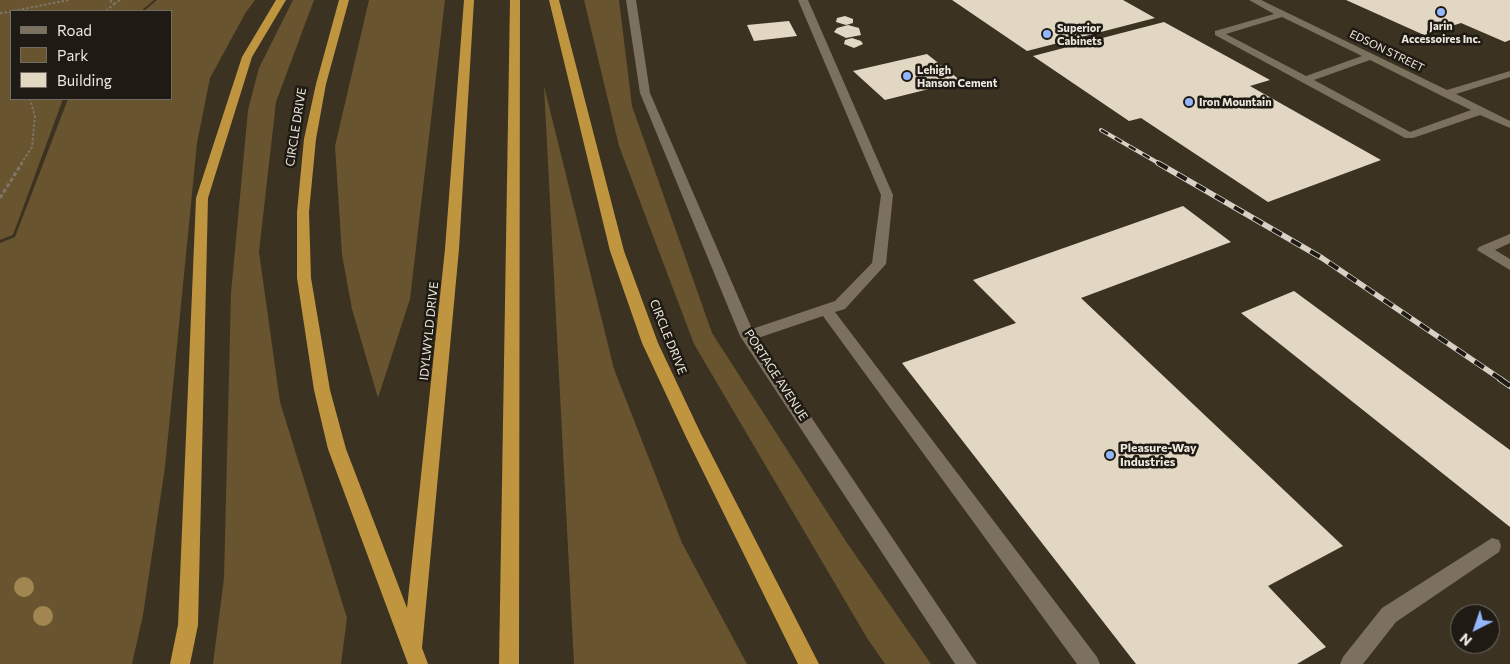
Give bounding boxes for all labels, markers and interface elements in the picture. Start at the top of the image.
marker: Jarin Accessoires Inc. [1435,6,1447,18]
legend [10,10,172,100]
place label: Jarin Accessoires Inc. [1401,19,1481,45]
text: Road [57,21,92,39]
place label: Superior Cabinets [1057,21,1102,47]
street label: EDSON STREET [1348,27,1426,75]
marker: Superior Cabinets [1041,28,1053,40]
text: Park [57,46,88,64]
place label: Lehigh Hanson Cement [917,63,997,89]
marker: Lehigh Hanson Cement [901,70,913,82]
text: Building [57,71,112,89]
street label: CIRCLE DRIVE [283,87,309,167]
place label: Iron Mountain [1199,95,1271,109]
marker: Iron Mountain [1183,96,1195,108]
street label: IDYLWYLD DRIVE [417,281,441,381]
street label: CIRCLE DRIVE [646,297,690,377]
street label: PORTAGE AVENUE [741,327,811,423]
place label: Pleasure-Way Industries [1120,441,1197,469]
marker: Pleasure-Way Industries [1104,449,1116,461]
north arrow [1450,604,1500,654]
text: N [1456,630,1475,650]

